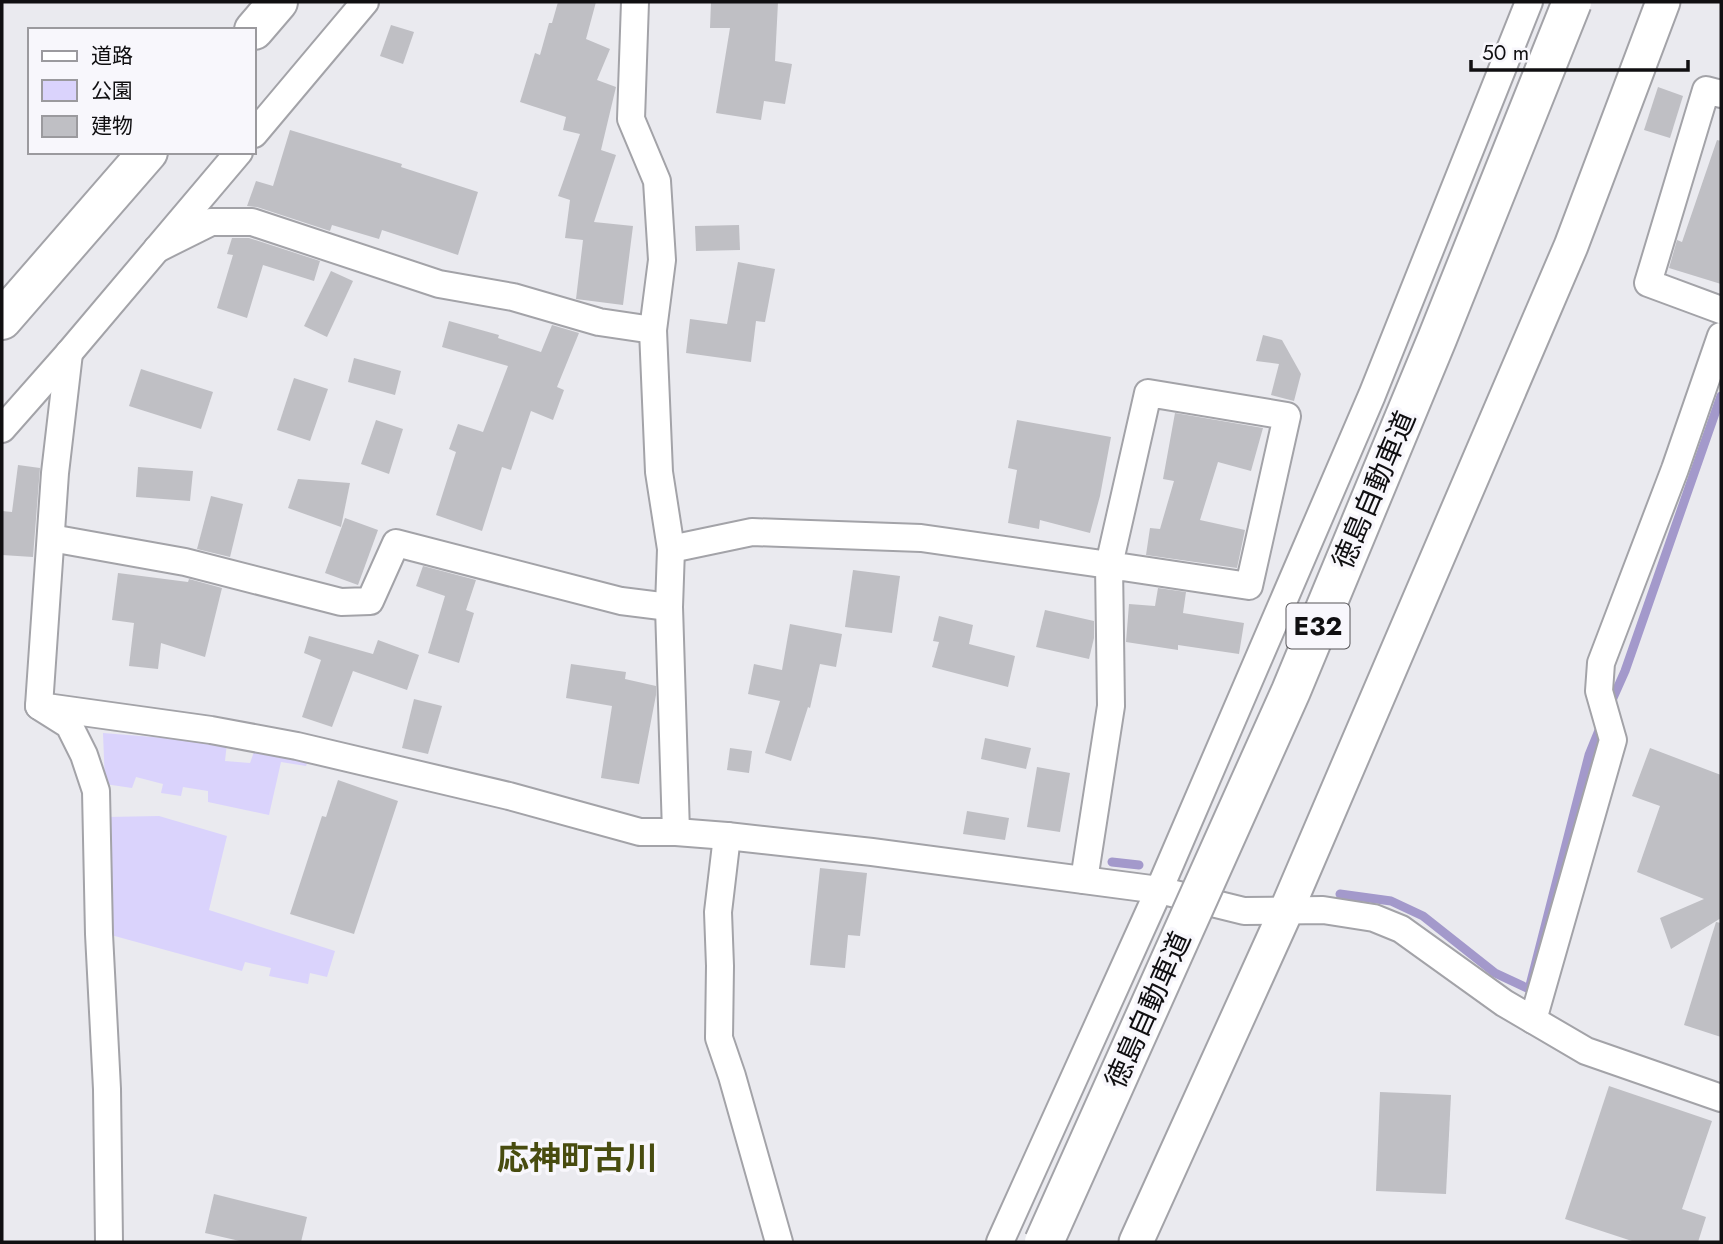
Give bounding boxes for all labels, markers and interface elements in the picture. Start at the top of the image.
legend [28,28,256,154]
scale bar [1471,28,1688,72]
text: 50 m [1482,38,1529,68]
text: 道路 [91,41,133,71]
text: 公園 [91,76,133,106]
text: 建物 [91,111,133,141]
street label: 徳島自動車道 [1322,405,1426,575]
road number: E32 [1286,604,1350,648]
street label: 徳島自動車道 [1095,925,1201,1095]
district label: 応神町古川 [497,1135,657,1181]

